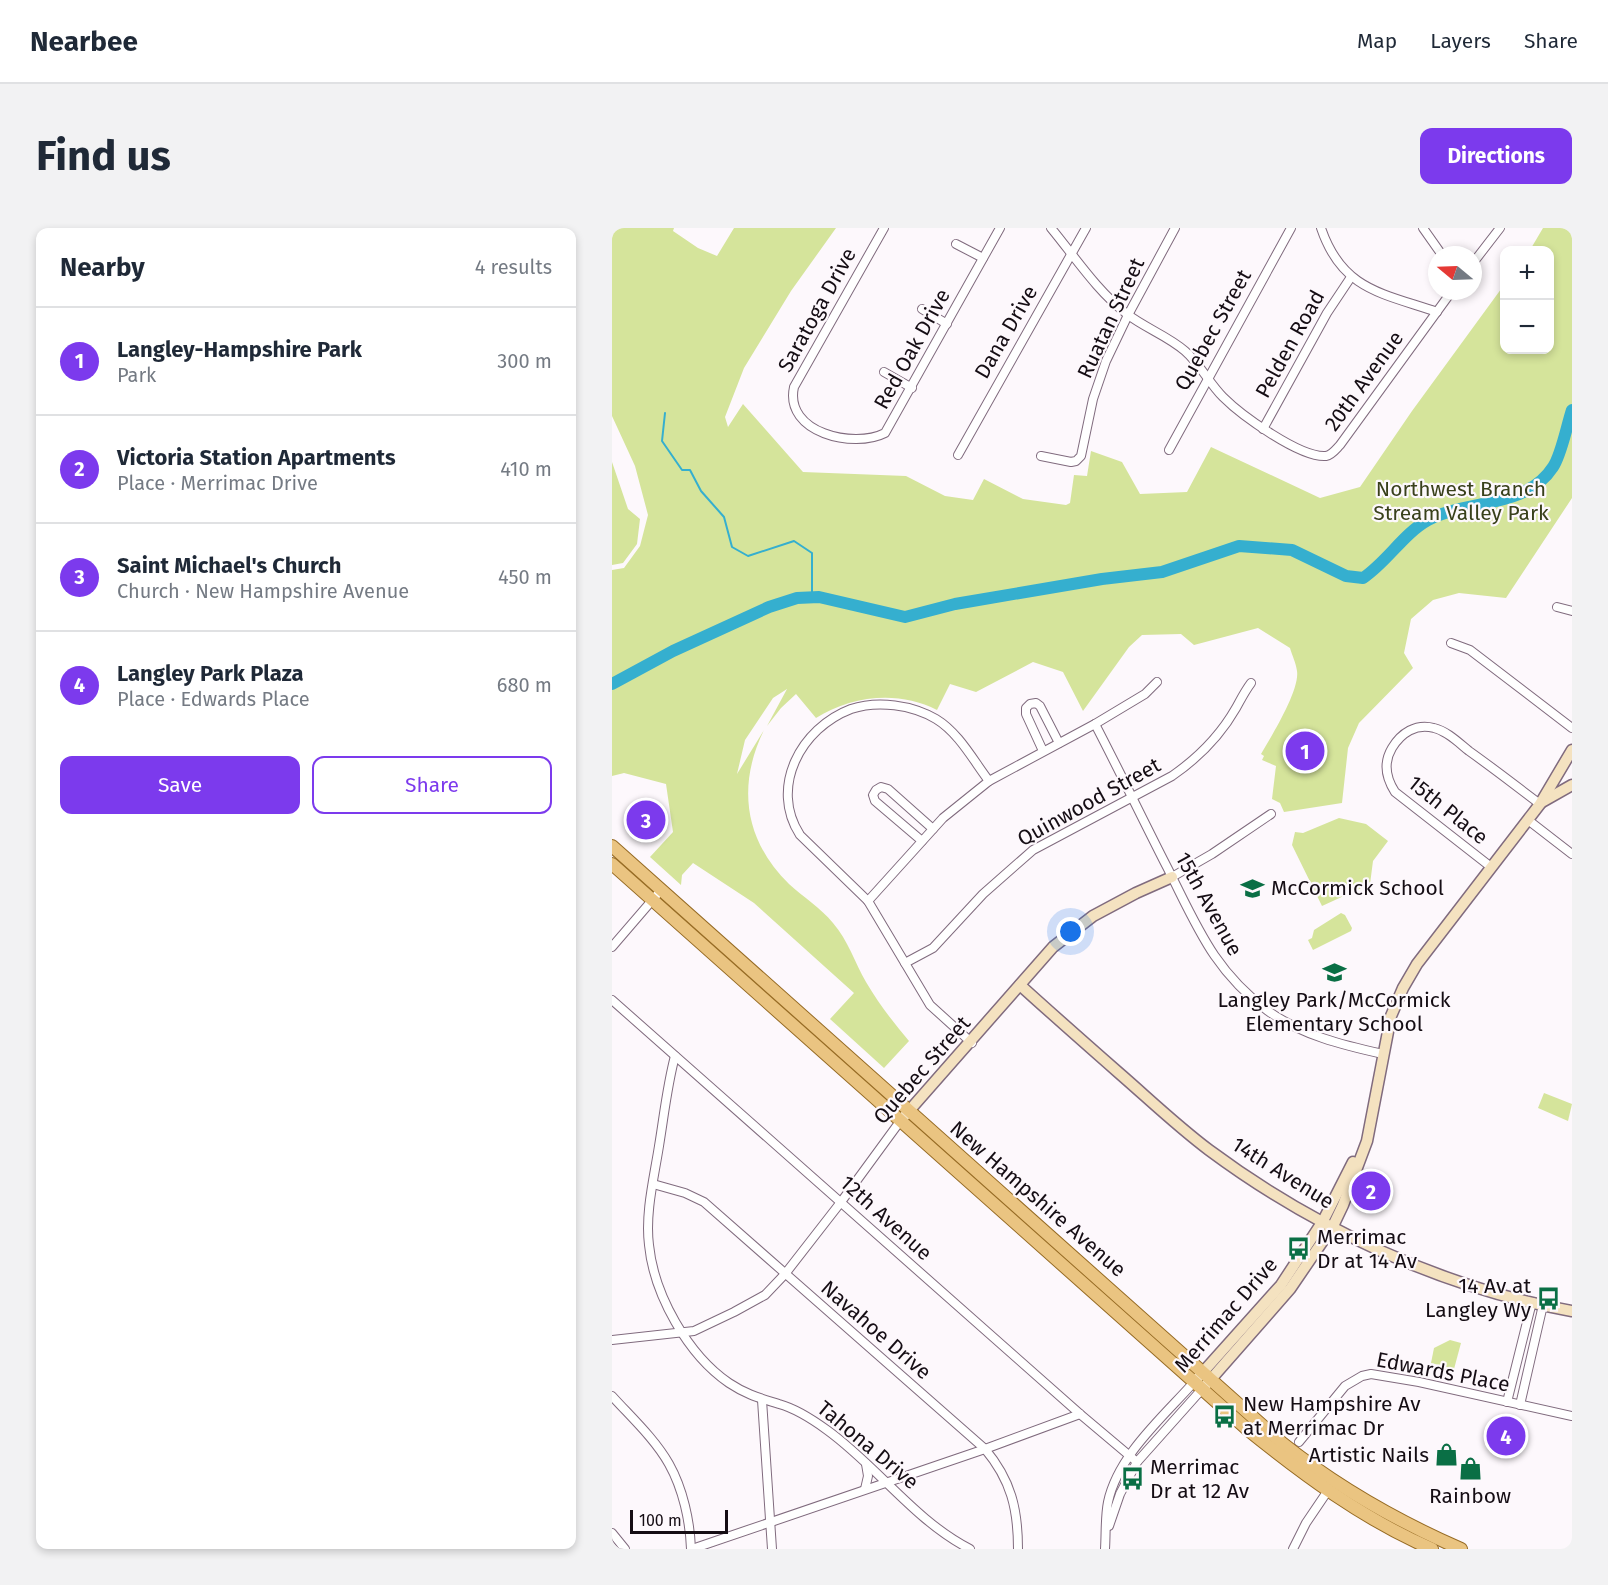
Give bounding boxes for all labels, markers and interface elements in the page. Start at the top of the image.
text: Nearbee [30,25,138,58]
text: Map [1357,28,1397,54]
text: Layers [1430,28,1491,54]
text: Share [1524,28,1578,54]
button: Directions [1420,128,1572,184]
text: Find us [36,131,171,181]
street label: Saratoga Drive [772,243,862,377]
north arrow [1428,246,1482,300]
map controls [1500,246,1554,354]
button: + [1500,246,1554,300]
text: Nearby [60,252,145,283]
street label: Ruatan Street [1072,253,1150,382]
text: 4 results [475,255,552,279]
street label: Quebec Street [1169,264,1257,395]
street label: Dana Drive [969,281,1043,383]
street label: Red Oak Drive [868,284,956,414]
street label: Pelden Road [1250,285,1330,403]
button: − [1500,300,1554,354]
street label: 20th Avenue [1319,326,1409,436]
text: Langley-Hampshire Park [117,336,362,363]
text: 1 [75,349,84,373]
text: 300 m [497,349,552,373]
text: Park [117,363,156,387]
text: Victoria Station Apartments [117,444,396,471]
text: 2 [74,457,85,481]
text: 410 m [500,457,552,481]
text: Place · Merrimac Drive [117,471,318,495]
park label: Northwest Branch Stream Valley Park [1373,476,1549,526]
text: Saint Michael's Church [117,552,341,579]
text: 3 [74,565,85,589]
text: 450 m [498,565,552,589]
text: Church · New Hampshire Avenue [117,579,409,603]
text: Langley Park Plaza [117,660,304,687]
text: 4 [74,673,85,697]
text: 680 m [497,673,552,697]
text: Place · Edwards Place [117,687,310,711]
pin: 1 [1286,728,1324,774]
street label: Quinwood Street [1013,752,1165,852]
button: Save [60,756,300,814]
button: Share [312,756,552,814]
street label: 15th Place [1403,770,1493,850]
pin: 3 [627,798,666,842]
street label: 15th Avenue [1170,848,1248,960]
school or university icon: McCormick School [1240,875,1266,901]
place label: McCormick School [1271,875,1444,901]
your location [1056,917,1085,946]
school or university icon: Langley Park/McCormick Elementary School [1321,959,1347,985]
place label: Langley Park/McCormick Elementary School [1217,987,1451,1037]
street label: Quebec Street [868,1010,976,1129]
street label: New Hampshire Avenue [945,1115,1131,1283]
street label: 14th Avenue [1227,1131,1339,1215]
pin: 2 [1352,1168,1390,1214]
street label: 12th Avenue [835,1170,937,1266]
place label: Merrimac Dr at 14 Av [1317,1224,1418,1274]
bus stop icon: Merrimac Dr at 14 Av [1286,1236,1312,1262]
street label: Merrimac Drive [1169,1252,1283,1378]
place label: 14 Av at Langley Wy [1425,1273,1532,1323]
street label: Navahoe Drive [816,1275,936,1385]
bus stop icon: 14 Av at Langley Wy [1536,1285,1562,1311]
street label: Edwards Place [1374,1346,1512,1398]
place label: New Hampshire Av at Merrimac Dr [1243,1391,1421,1441]
street label: Tahona Drive [812,1395,924,1495]
bus stop icon: New Hampshire Av at Merrimac Dr [1212,1403,1238,1429]
pin: 4 [1486,1414,1526,1458]
place label: Artistic Nails [1309,1442,1429,1468]
shop icon: Artistic Nails [1434,1442,1460,1468]
place label: Merrimac Dr at 12 Av [1150,1454,1250,1504]
shop icon: Rainbow [1457,1455,1483,1481]
bus stop icon: Merrimac Dr at 12 Av [1119,1466,1145,1492]
place label: Rainbow [1429,1483,1511,1509]
scale bar [630,1507,728,1534]
text: 100 m [639,1511,682,1530]

